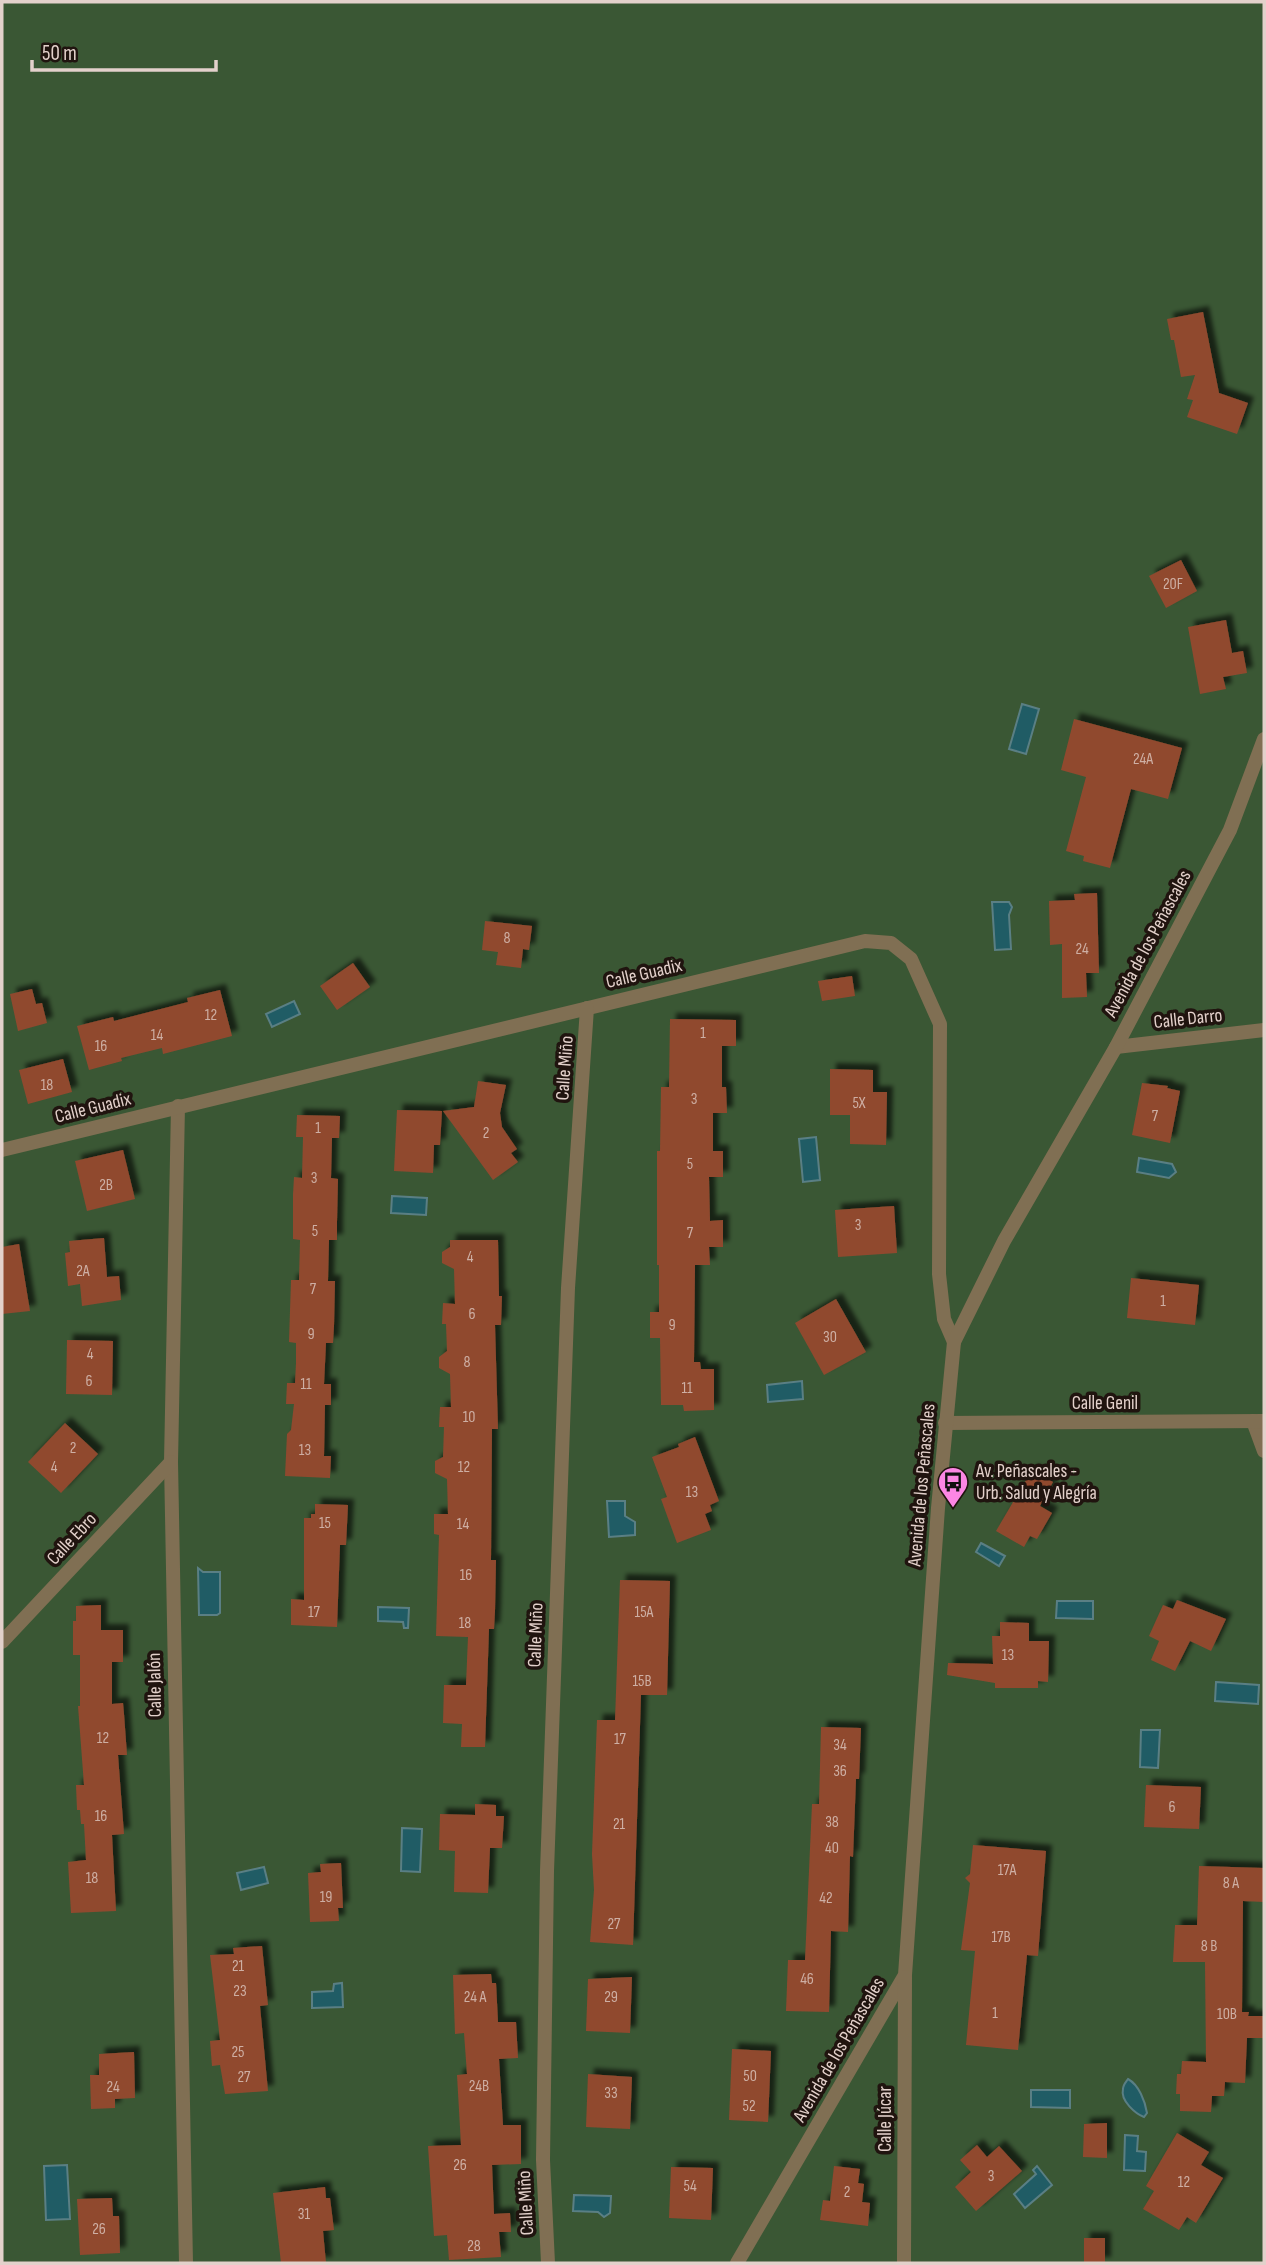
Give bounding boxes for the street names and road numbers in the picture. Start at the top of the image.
street label: Avenida de los Peñascales [1099,866,1197,1022]
street label: Calle Guadix [604,954,684,994]
street label: Calle Darro [1153,1004,1223,1034]
street label: Calle Miño [551,1035,579,1101]
street label: Calle Guadix [53,1087,133,1129]
street label: Calle Genil [1072,1392,1138,1415]
street label: Avenida de los Peñascales [903,1403,941,1568]
street label: Calle Ebro [42,1508,102,1570]
street label: Calle Miño [523,1602,549,1668]
street label: Calle Jalón [143,1652,167,1718]
street label: Avenida de los Peñascales [788,1973,890,2127]
street label: Calle Júcar [874,2086,897,2152]
street label: Calle Miño [513,2170,539,2236]

